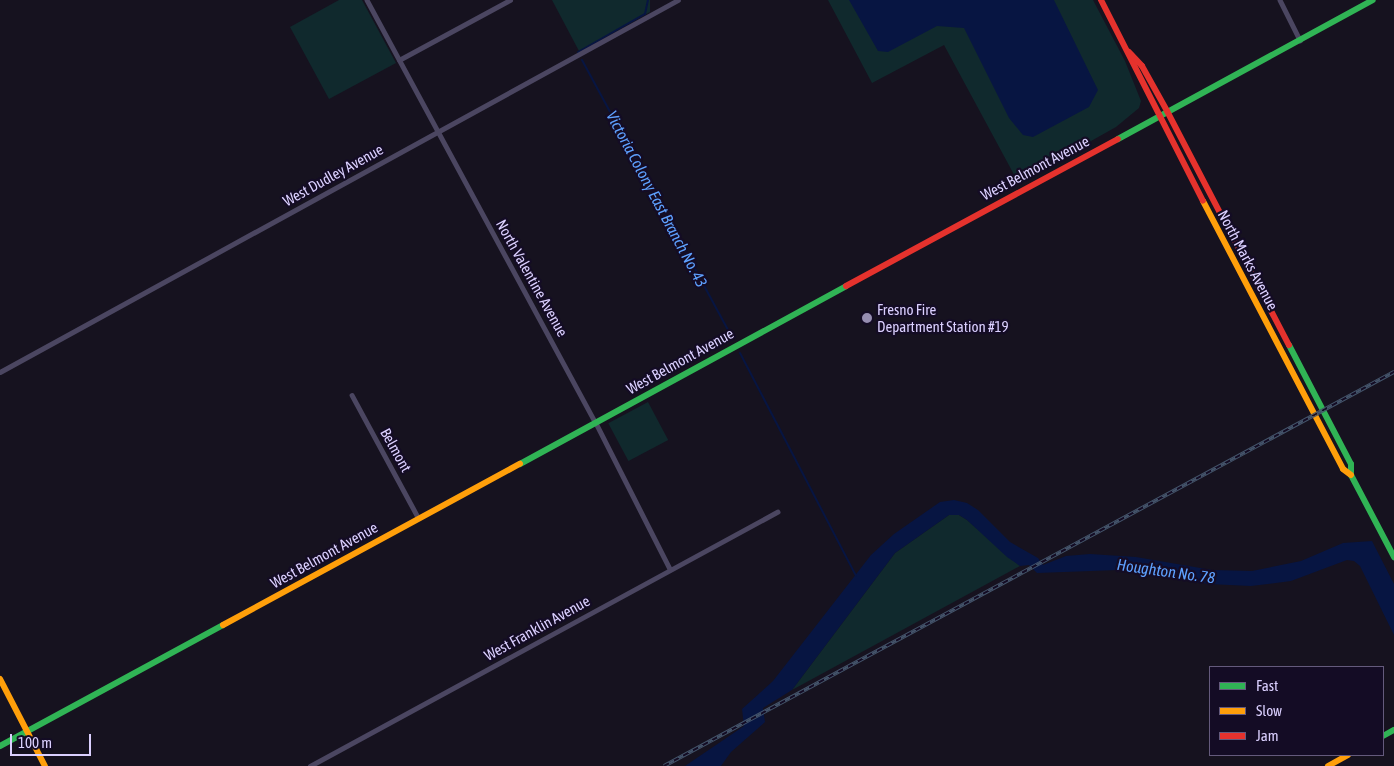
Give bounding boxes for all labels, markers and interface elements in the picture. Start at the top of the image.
water label: Victoria Colony East Branch No. 43 [602,108,712,290]
street label: West Belmont Avenue [978,132,1092,204]
street label: West Dudley Avenue [280,140,386,210]
street label: North Marks Avenue [1214,207,1282,313]
street label: North Valentine Avenue [492,216,572,340]
place label: Fresno Fire Department Station #19 [877,300,1009,335]
marker: Fresno Fire Department Station #19 [861,312,873,324]
street label: West Belmont Avenue [623,324,737,398]
street label: Belmont [377,425,415,475]
street label: West Belmont Avenue [267,518,381,592]
water label: Houghton No. 78 [1116,555,1216,587]
street label: West Franklin Avenue [481,592,593,664]
legend [1209,666,1384,756]
text: Fast [1256,677,1278,694]
text: Slow [1256,702,1282,719]
scale bar [12,724,94,756]
text: Jam [1256,727,1279,744]
text: 100 m [18,734,52,751]

